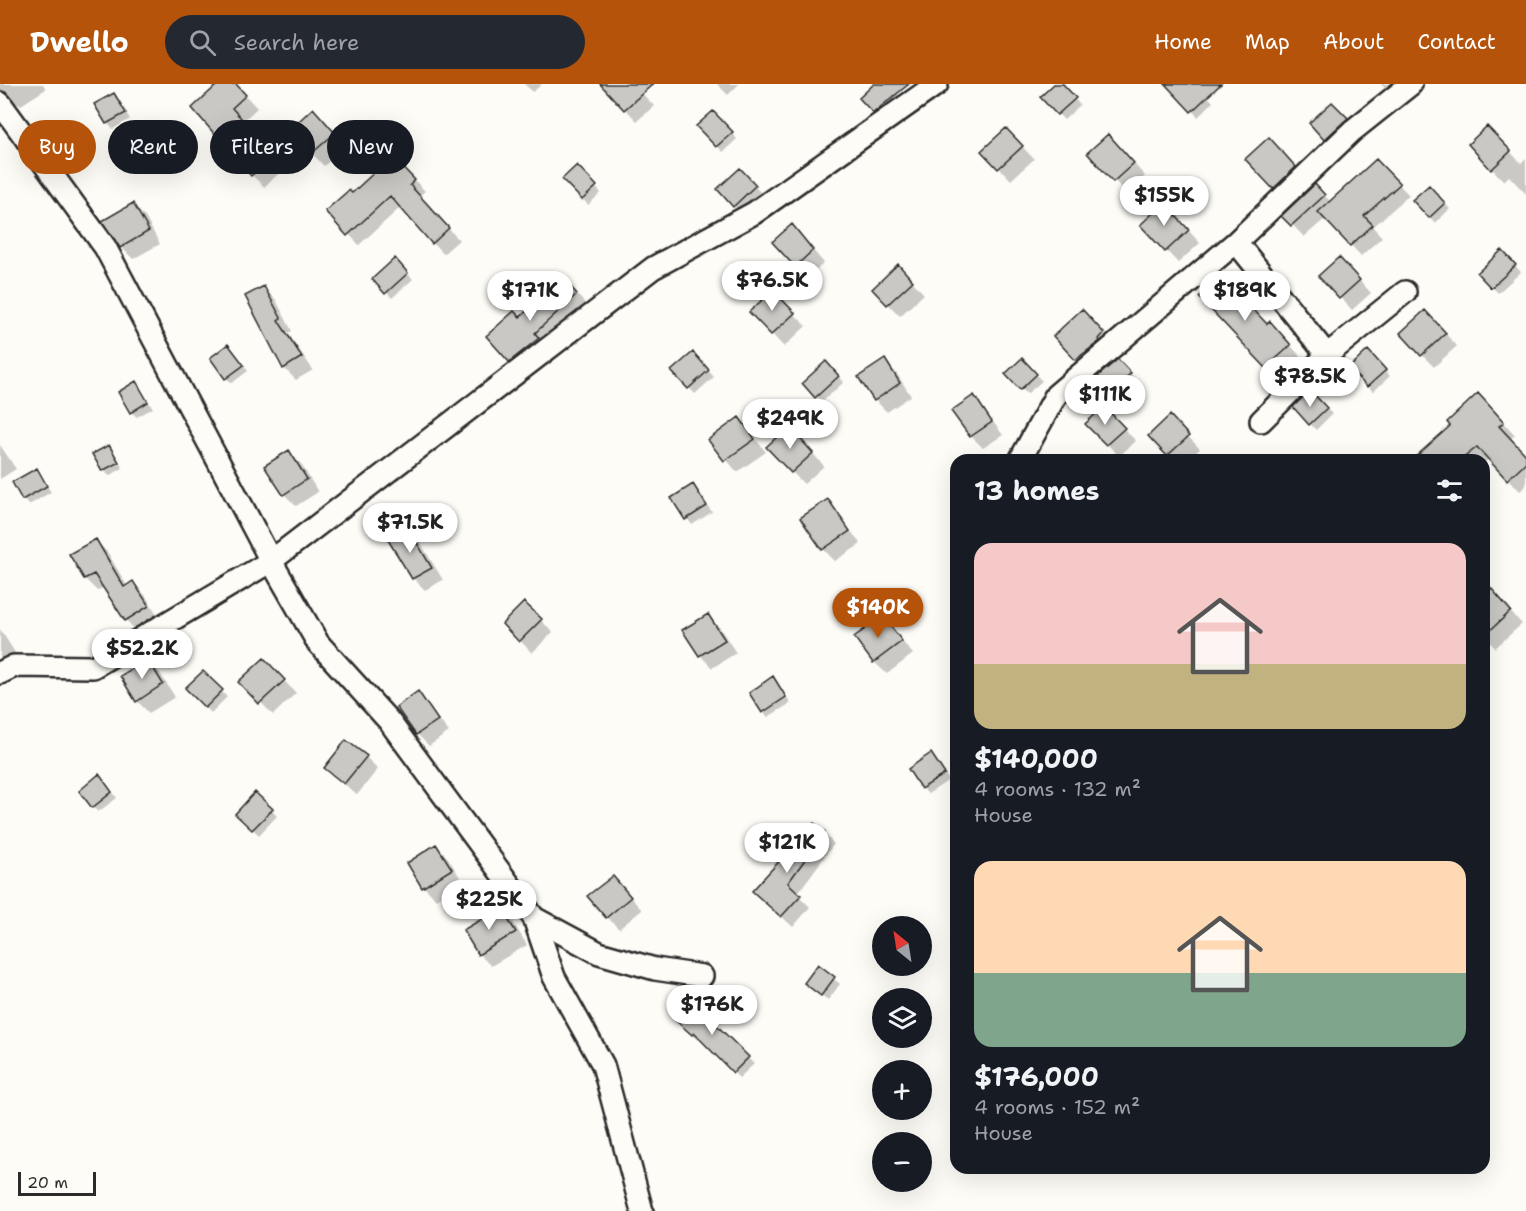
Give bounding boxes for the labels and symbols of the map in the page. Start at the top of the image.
pin: $155K [1122,176,1206,227]
pin: $76.5K [723,261,821,312]
pin: $171K [488,271,572,322]
pin: $189K [1203,271,1287,322]
pin: $78.5K [1261,357,1359,408]
pin: $111K [1063,375,1147,426]
pin: $249K [748,399,832,450]
pin: $71.5K [361,503,459,554]
pin: $140K [836,588,920,639]
pin: $52.2K [93,629,191,680]
pin: $121K [745,823,829,874]
pin: $225K [447,880,531,931]
north arrow [872,916,932,976]
pin: $176K [670,985,754,1036]
scale bar [18,1169,96,1196]

